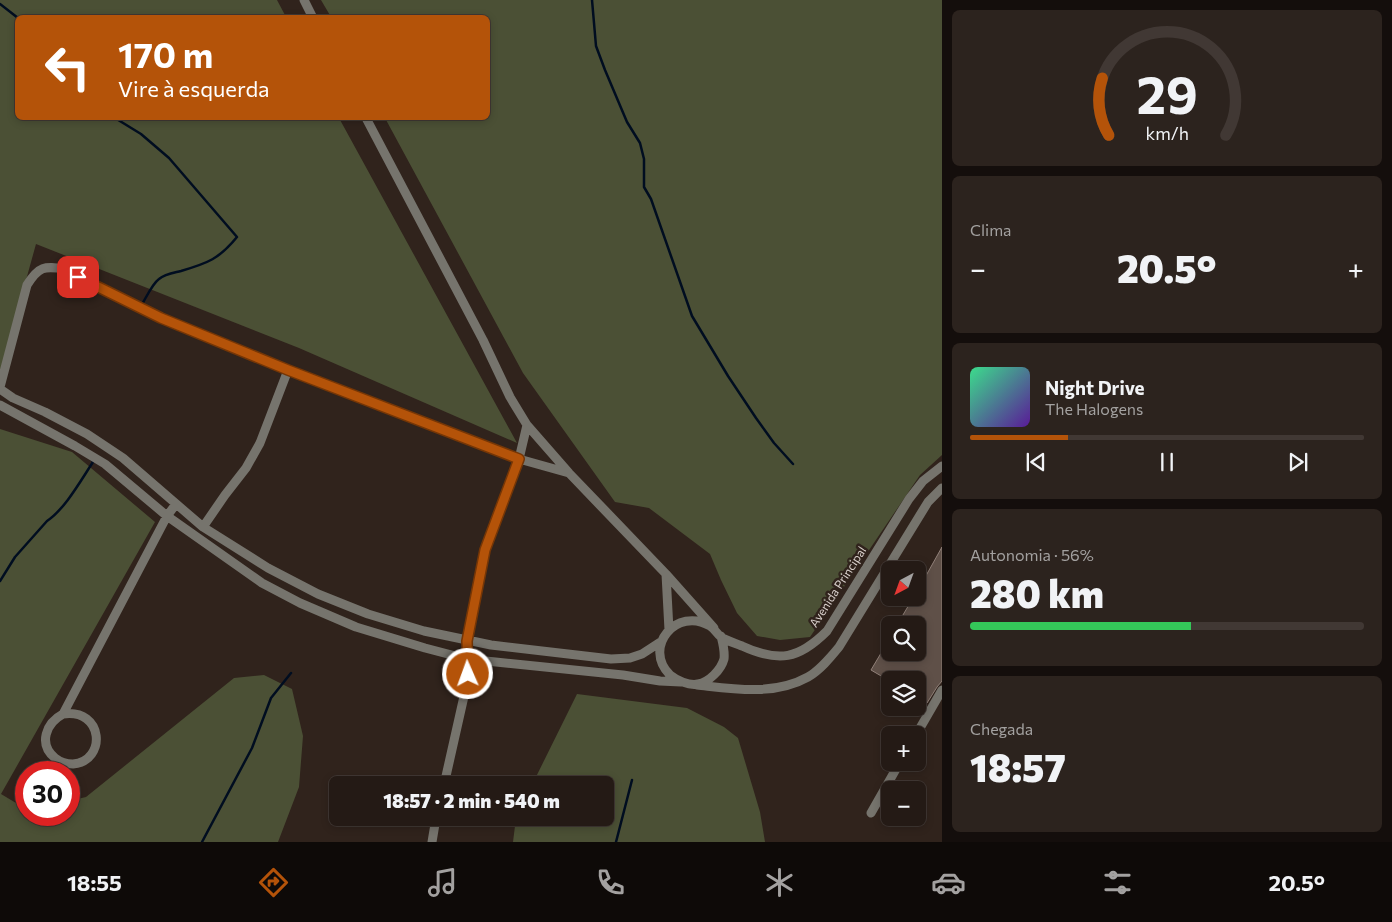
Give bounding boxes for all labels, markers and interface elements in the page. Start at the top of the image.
text: 170 m [118,32,213,75]
icon: left [35,35,100,100]
text: 29 [1136,61,1198,125]
text: Vire à esquerda [118,75,270,102]
text: km/h [1145,122,1189,144]
text: Clima [970,220,1011,239]
text: 20.5° [1117,244,1217,291]
text: − [970,251,986,285]
text: + [1348,251,1364,285]
pin [57,256,99,298]
icon: arrive [64,263,92,291]
text: Night Drive [1045,376,1145,399]
text: The Halogens [1045,399,1143,418]
icon: previous [1022,448,1050,476]
icon: pause [1153,448,1181,476]
icon: next [1284,448,1312,476]
street label: Avenida Principal [806,544,868,629]
text: Autonomia · 56% [970,545,1094,564]
north arrow [881,561,926,606]
map controls [881,561,926,826]
text: 280 km [970,569,1104,616]
button: search [881,616,926,661]
position arrow [441,647,493,699]
button: layers [881,671,926,716]
text: Chegada [970,719,1033,738]
button: + [881,726,926,771]
text: 18:57 [970,743,1066,790]
speed limit sign: 30 [15,761,80,826]
button: − [881,781,926,826]
text: 18:57 · 2 min · 540 m [383,789,560,812]
icon: directions [256,865,291,900]
icon: music [425,865,460,900]
icon: phone [593,865,628,900]
icon: climate [762,865,797,900]
icon: car [931,865,966,900]
icon: filters [1100,865,1135,900]
text: 18:55 [67,869,122,896]
text: 20.5° [1269,869,1325,896]

